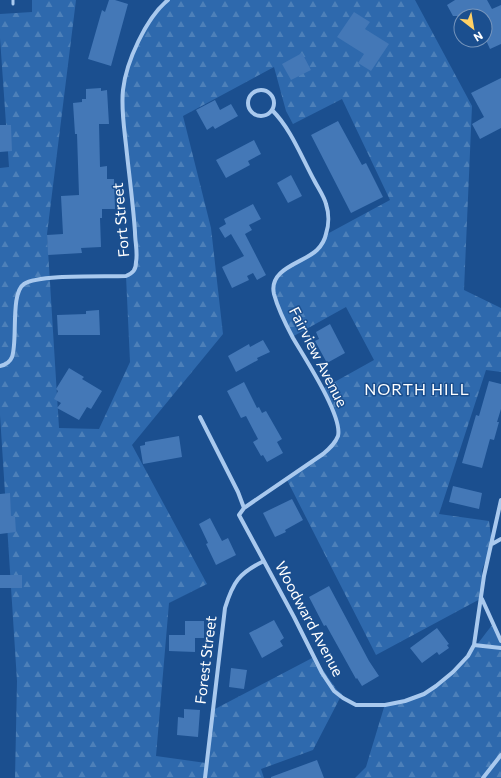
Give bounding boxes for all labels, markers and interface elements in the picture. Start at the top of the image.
north arrow [453,8,493,48]
text: N [472,29,485,45]
street label: Fort Street [108,182,132,258]
street label: Fairview Avenue [286,303,352,410]
district label: NORTH HILL [364,379,470,398]
street label: Woodward Avenue [272,558,348,679]
street label: Forest Street [191,615,219,705]

